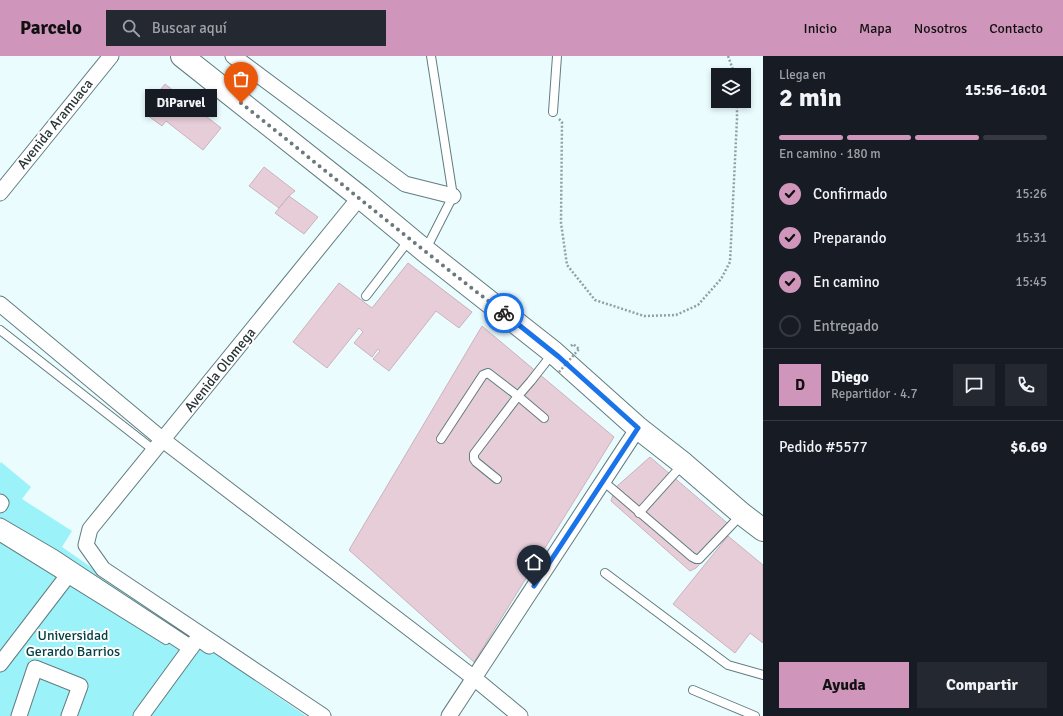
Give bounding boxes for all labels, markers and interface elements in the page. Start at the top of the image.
search box [106,10,386,46]
text: Parcelo [20,16,82,40]
icon: search [120,17,142,39]
text: Buscar aquí [152,19,227,37]
text: Inicio [804,20,837,37]
text: Mapa [859,20,892,37]
text: Nosotros [914,20,967,37]
text: Contacto [989,20,1043,37]
pin [224,62,258,103]
text: Llega en [779,67,826,83]
icon: bag [230,68,252,90]
map controls [711,68,751,108]
button: layers [711,68,751,108]
street label: Avenida Aramuaca [14,76,96,172]
text: 15:56–16:01 [965,81,1047,99]
text: 2 min [779,82,842,114]
callout: DiParvel [145,89,217,117]
text: DiParvel [157,95,205,111]
text: En camino · 180 m [779,146,881,162]
icon: check [779,183,801,205]
text: Confirmado [813,185,887,203]
text: 15:26 [1015,186,1047,202]
icon: check [779,227,801,249]
text: Preparando [813,229,887,247]
text: 15:31 [1015,230,1047,246]
icon: check [779,271,801,293]
text: En camino [813,273,880,291]
text: 15:45 [1015,274,1047,290]
courier [484,293,524,333]
icon: bike [493,302,515,324]
text: Entregado [813,317,879,335]
street label: Avenida Olomega [181,324,259,416]
button: chat [953,364,995,406]
button: phone [1005,364,1047,406]
text: Diego [831,368,869,386]
text: D [795,376,805,394]
text: Repartidor · 4.7 [831,386,917,402]
text: Pedido #5577 [779,438,868,456]
text: $6.69 [1010,438,1047,456]
pin [517,545,551,586]
icon: home [523,551,545,573]
park label: Universidad Gerardo Barrios [26,627,120,660]
button: Ayuda [779,662,909,708]
button: Compartir [917,662,1047,708]

